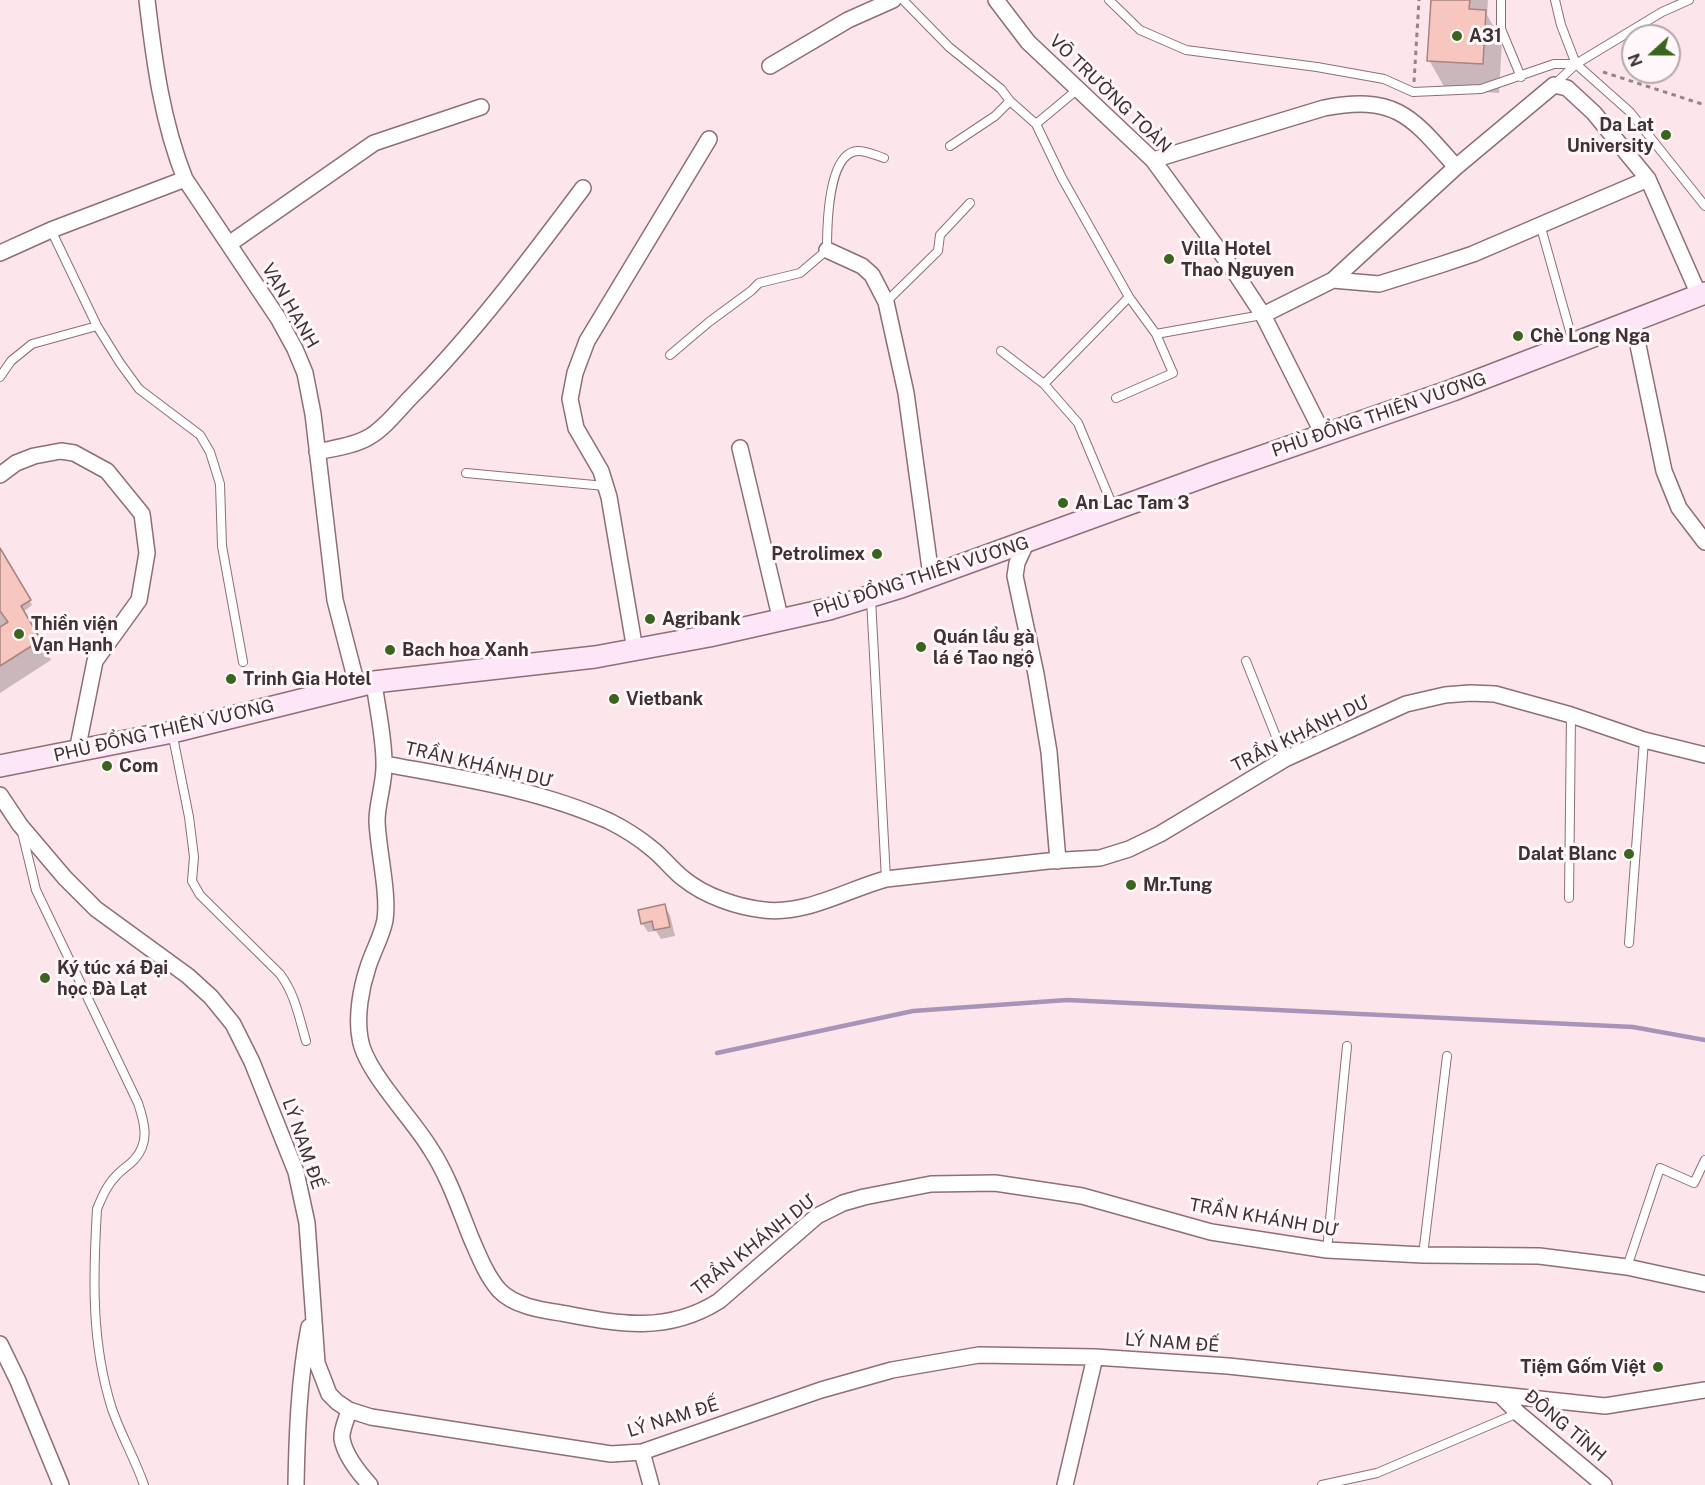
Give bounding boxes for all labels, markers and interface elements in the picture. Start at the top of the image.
north arrow [1621,24,1681,84]
place label: A31 [1469,25,1502,47]
marker: A31 [1450,29,1464,43]
street label: VÕ TRƯỜNG TOẢN [1044,30,1176,158]
text: N [1624,51,1647,69]
place label: Da Lat University [1567,114,1654,156]
marker: Da Lat University [1659,128,1673,142]
place label: Villa Hotel Thao Nguyen [1181,238,1294,280]
marker: Villa Hotel Thao Nguyen [1162,252,1176,266]
street label: VẠN HẠNH [257,260,323,352]
place label: Chè Long Nga [1530,325,1650,347]
marker: Chè Long Nga [1511,329,1525,343]
street label: PHÙ ĐỔNG THIÊN VƯƠNG [1269,368,1489,462]
place label: An Lac Tam 3 [1075,492,1190,514]
marker: An Lac Tam 3 [1056,496,1070,510]
street label: PHÙ ĐỔNG THIÊN VƯƠNG [810,532,1032,622]
place label: Petrolimex [771,543,865,565]
marker: Petrolimex [870,547,884,561]
place label: Agribank [662,608,741,630]
marker: Agribank [643,612,657,626]
place label: Thiền viện Vạn Hạnh [31,613,118,656]
place label: Quán lẩu gà lá é Tao ngộ [933,626,1035,668]
marker: Thiền viện Vạn Hạnh [12,627,26,641]
place label: Bach hoa Xanh [402,639,529,661]
marker: Quán lẩu gà lá é Tao ngộ [914,640,928,654]
marker: Bach hoa Xanh [383,643,397,657]
place label: Trinh Gia Hotel [243,668,371,690]
marker: Trinh Gia Hotel [224,672,238,686]
place label: Vietbank [626,688,703,710]
street label: TRẦN KHÁNH DƯ [1228,691,1374,777]
marker: Vietbank [607,692,621,706]
street label: PHÙ ĐỔNG THIÊN VƯƠNG [52,695,276,767]
street label: TRẦN KHÁNH DƯ [403,737,555,793]
place label: Com [119,755,158,777]
marker: Com [100,759,114,773]
place label: Dalat Blanc [1518,843,1617,865]
marker: Dalat Blanc [1622,847,1636,861]
place label: Mr.Tung [1143,874,1212,896]
marker: Mr.Tung [1124,878,1138,892]
place label: Ký túc xá Đại học Đà Lạt [57,957,168,1000]
marker: Ký túc xá Đại học Đà Lạt [38,971,52,985]
street label: LÝ NAM ĐẾ [277,1096,329,1192]
street label: TRẦN KHÁNH DƯ [688,1190,820,1300]
street label: TRẦN KHÁNH DƯ [1188,1194,1340,1242]
street label: LÝ NAM ĐẾ [1124,1329,1220,1357]
place label: Tiệm Gốm Việt [1520,1356,1646,1378]
marker: Tiệm Gốm Việt [1651,1360,1665,1374]
street label: ĐÔNG TĨNH [1520,1386,1610,1466]
street label: LÝ NAM ĐẾ [625,1394,721,1442]

